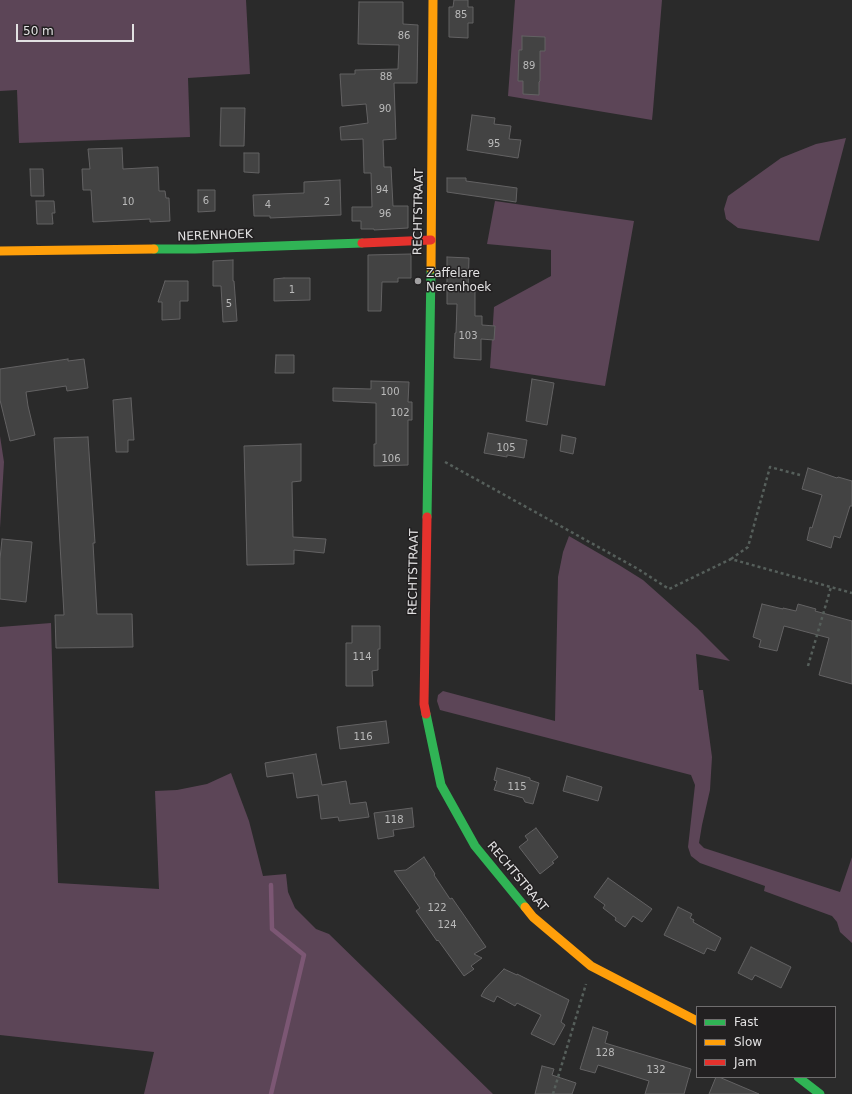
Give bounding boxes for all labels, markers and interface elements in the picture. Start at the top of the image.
house number: 85 [455,9,467,21]
scale bar [18,16,136,42]
text: 50 m [23,24,54,38]
house number: 86 [398,30,410,42]
house number: 89 [523,60,535,72]
house number: 88 [380,71,392,83]
house number: 90 [379,103,391,115]
house number: 95 [488,138,500,150]
street label: RECHTSTRAAT [411,169,427,255]
house number: 94 [376,184,388,196]
house number: 6 [203,195,209,207]
house number: 10 [122,196,134,208]
house number: 2 [324,196,330,208]
house number: 4 [265,199,271,211]
house number: 96 [379,208,391,220]
street label: NERENHOEK [177,227,253,245]
place label: Zaffelare Nerenhoek [426,267,491,295]
marker: Zaffelare Nerenhoek [413,276,423,286]
house number: 1 [289,284,295,296]
house number: 5 [226,298,232,310]
house number: 103 [458,330,478,342]
house number: 100 [380,386,400,398]
house number: 102 [390,407,410,419]
house number: 105 [496,442,516,454]
house number: 106 [381,453,401,465]
street label: RECHTSTRAAT [406,529,422,615]
house number: 114 [352,651,372,663]
house number: 116 [353,731,373,743]
house number: 115 [507,781,527,793]
house number: 118 [384,814,404,826]
street label: RECHTSTRAAT [484,839,550,915]
house number: 122 [427,902,447,914]
house number: 124 [437,919,457,931]
legend [696,1006,836,1078]
text: Fast [734,1015,758,1029]
text: Slow [734,1035,762,1049]
house number: 128 [595,1047,615,1059]
text: Jam [734,1055,757,1069]
house number: 132 [646,1064,666,1076]

